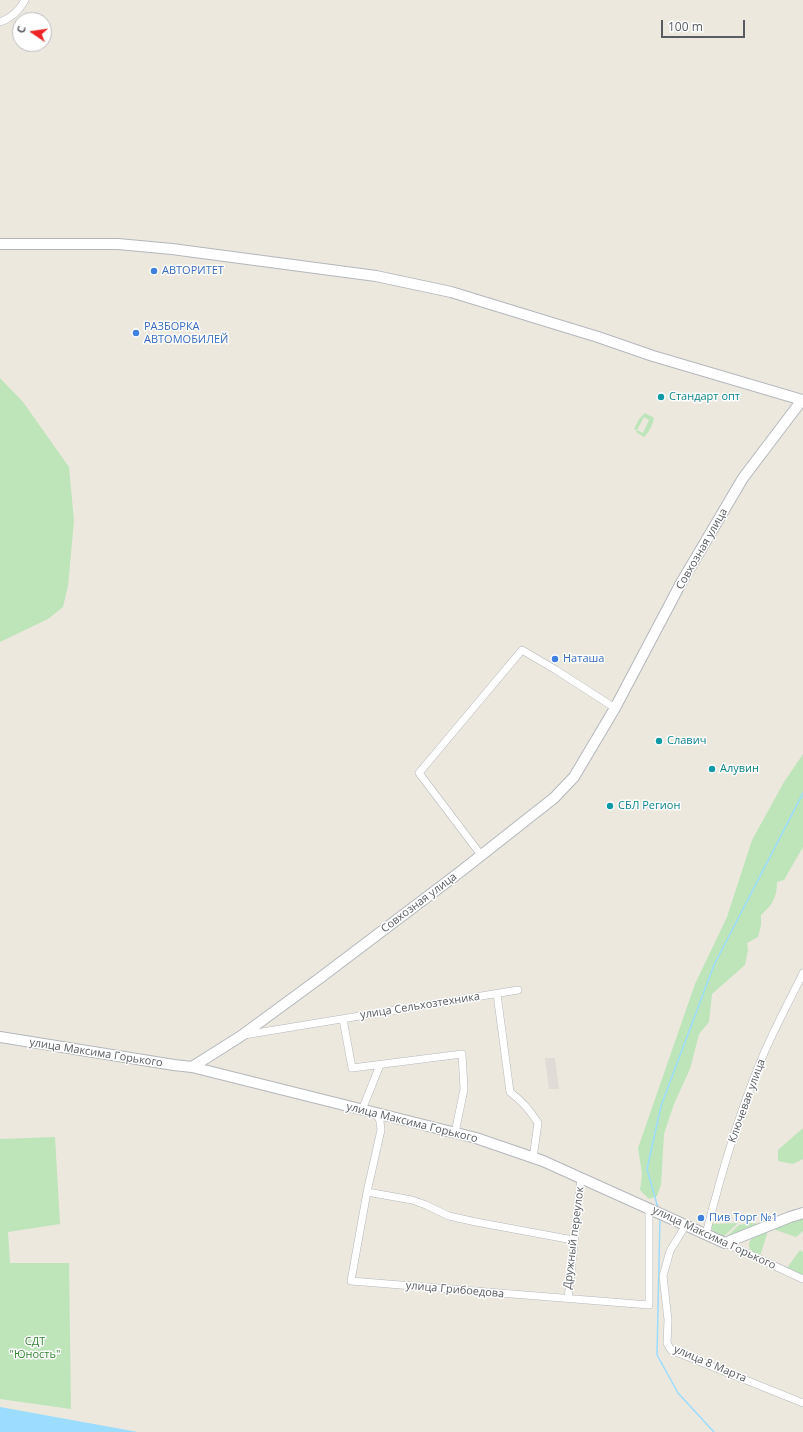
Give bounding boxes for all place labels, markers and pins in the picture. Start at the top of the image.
place label: АВТОРИТЕТ [162,264,224,278]
marker: АВТОРИТЕТ [149,266,159,276]
place label: РАЗБОРКА АВТОМОБИЛЕЙ [144,320,228,346]
marker: РАЗБОРКА АВТОМОБИЛЕЙ [131,328,141,338]
place label: Стандарт опт [669,390,740,404]
marker: Стандарт опт [656,392,666,402]
place label: Наташа [563,652,604,666]
marker: Наташа [550,654,560,664]
place label: Славич [667,734,706,748]
marker: Славич [654,736,664,746]
place label: Алувин [720,762,759,776]
marker: Алувин [707,764,717,774]
place label: СБЛ Регион [618,799,680,813]
marker: СБЛ Регион [605,801,615,811]
place label: Пив Торг №1 [709,1211,778,1225]
marker: Пив Торг №1 [696,1213,706,1223]

